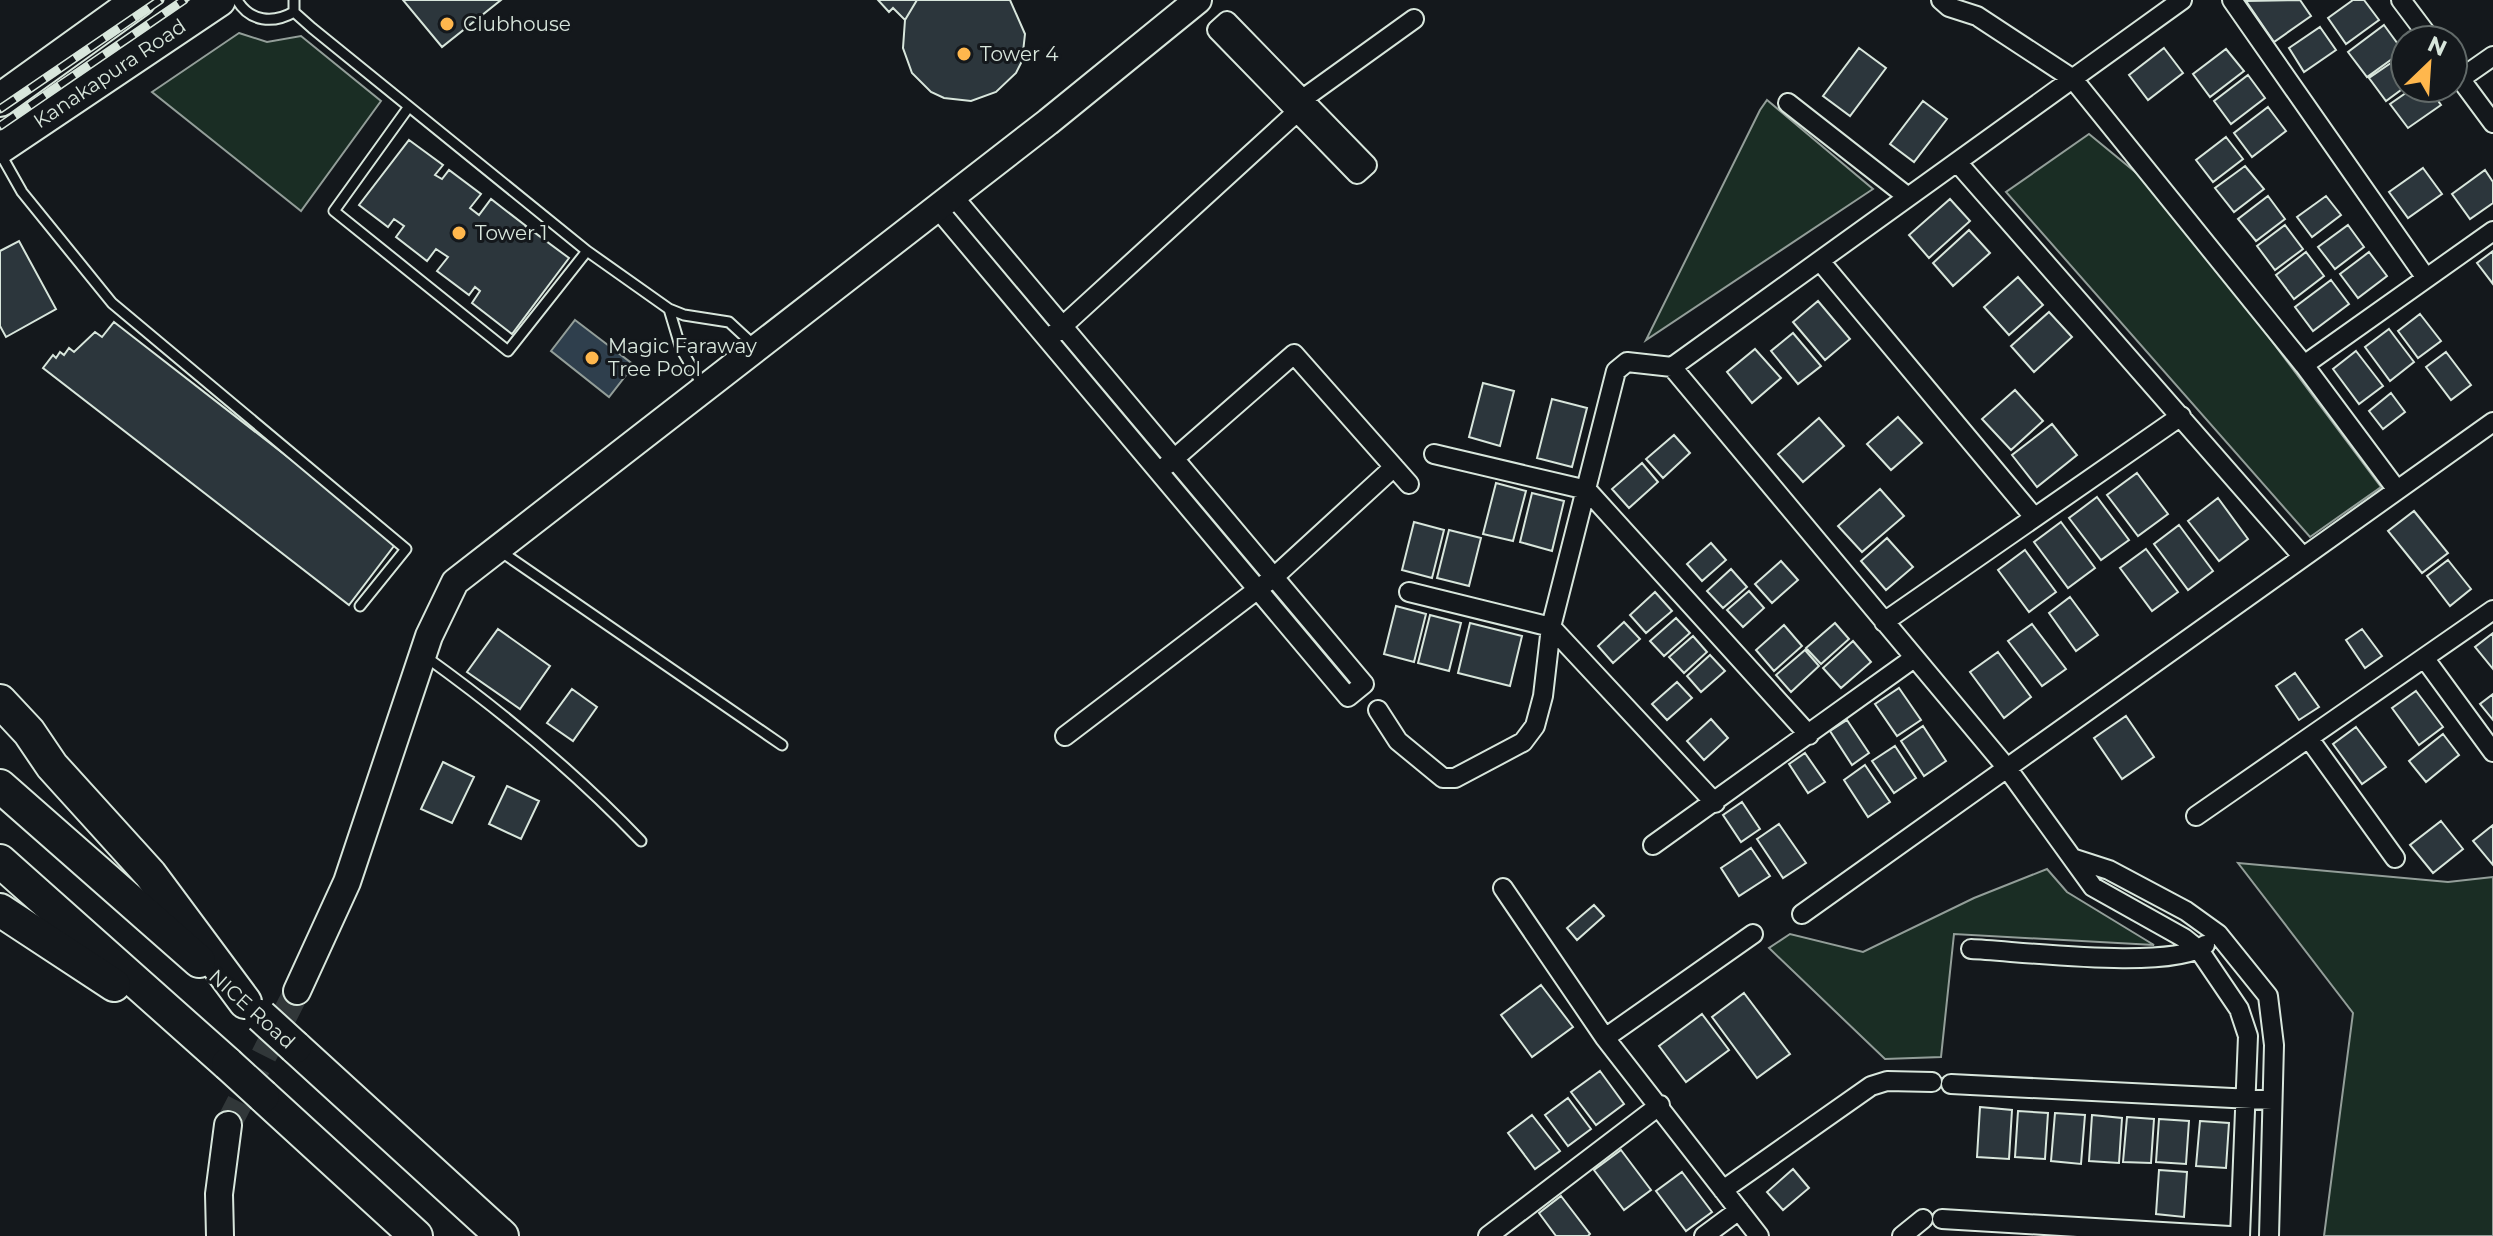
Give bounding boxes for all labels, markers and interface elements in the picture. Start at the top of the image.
place label: Clubhouse [463,12,571,36]
street label: Kanakapura Road [29,14,190,133]
marker: Clubhouse [438,15,456,33]
north arrow [2389,24,2469,104]
text: N [2423,30,2451,62]
place label: Tower 4 [980,42,1058,66]
marker: Tower 4 [955,45,973,63]
place label: Tower 1 [475,221,547,245]
marker: Tower 1 [450,224,468,242]
place label: Magic Faraway Tree Pool [608,334,757,381]
marker: Magic Faraway Tree Pool [583,349,601,367]
street label: NICE Road [204,964,300,1054]

